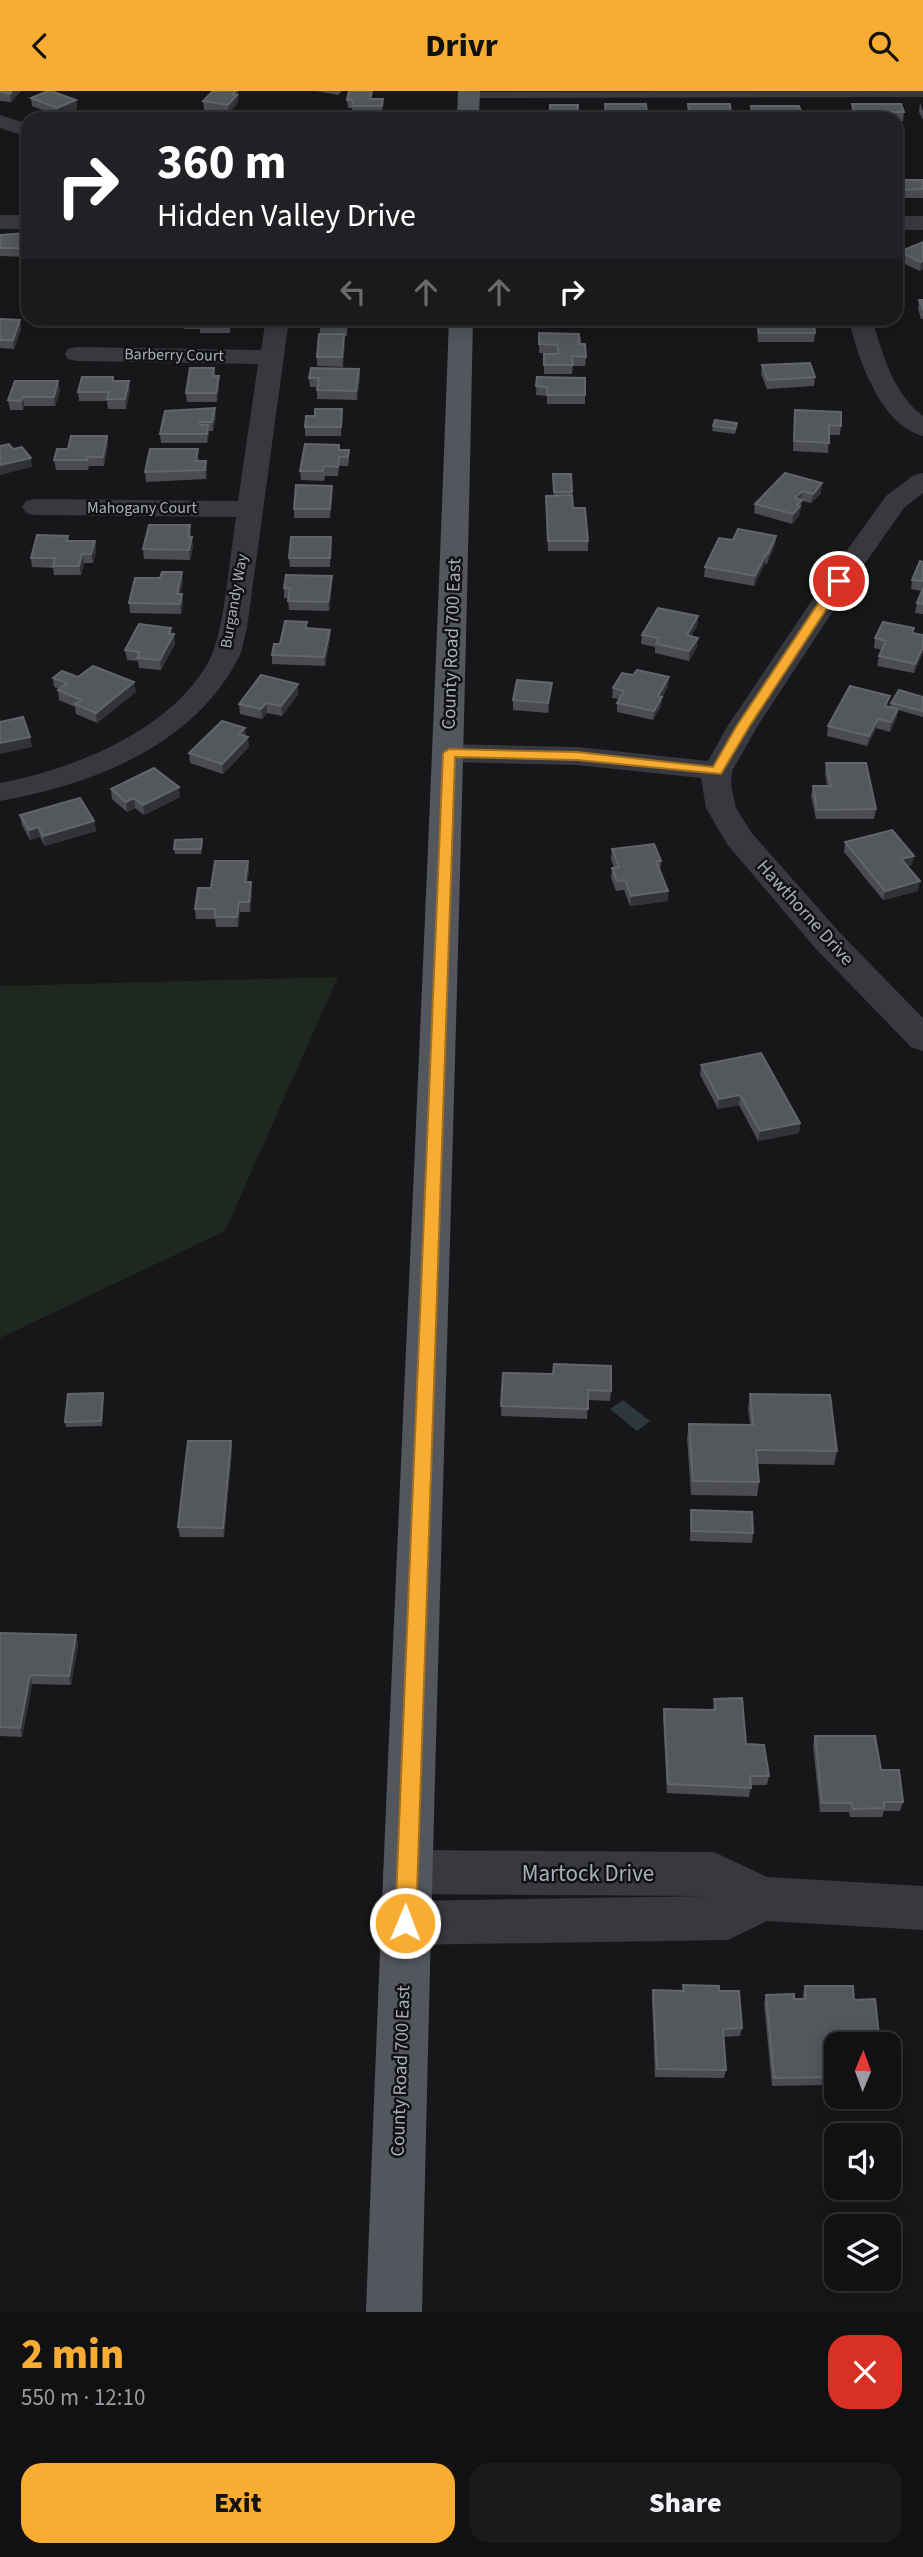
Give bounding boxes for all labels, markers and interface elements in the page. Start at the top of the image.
text: Drivr [425,23,498,69]
icon: back [21,27,59,65]
icon: search [864,27,902,65]
text: 360 m [157,128,286,198]
icon: right [42,140,133,231]
text: Hidden Valley Drive [157,193,416,239]
icon: left [334,273,372,311]
icon: ahead [407,273,445,311]
icon: ahead [480,273,518,311]
icon: right [553,273,591,311]
street label: Barberry Court [124,343,225,367]
street label: Mahogany Court [87,497,198,519]
pin [809,551,869,611]
street label: Burgandy Way [215,552,253,650]
street label: County Road 700 East [436,557,469,730]
icon: arrive [820,562,858,600]
street label: Hawthorne Drive [750,854,860,972]
street label: Martock Drive [522,1857,654,1890]
position arrow [368,1886,442,1960]
street label: County Road 700 East [385,1984,418,2157]
north arrow [824,2032,901,2109]
map controls [824,2032,901,2291]
button: sound [824,2123,901,2200]
button: layers [824,2214,901,2291]
text: 2 min [21,2325,124,2385]
button: close [828,2335,902,2409]
text: 550 m · 12:10 [21,2381,145,2414]
button: Exit [21,2463,455,2543]
button: Share [469,2463,902,2543]

